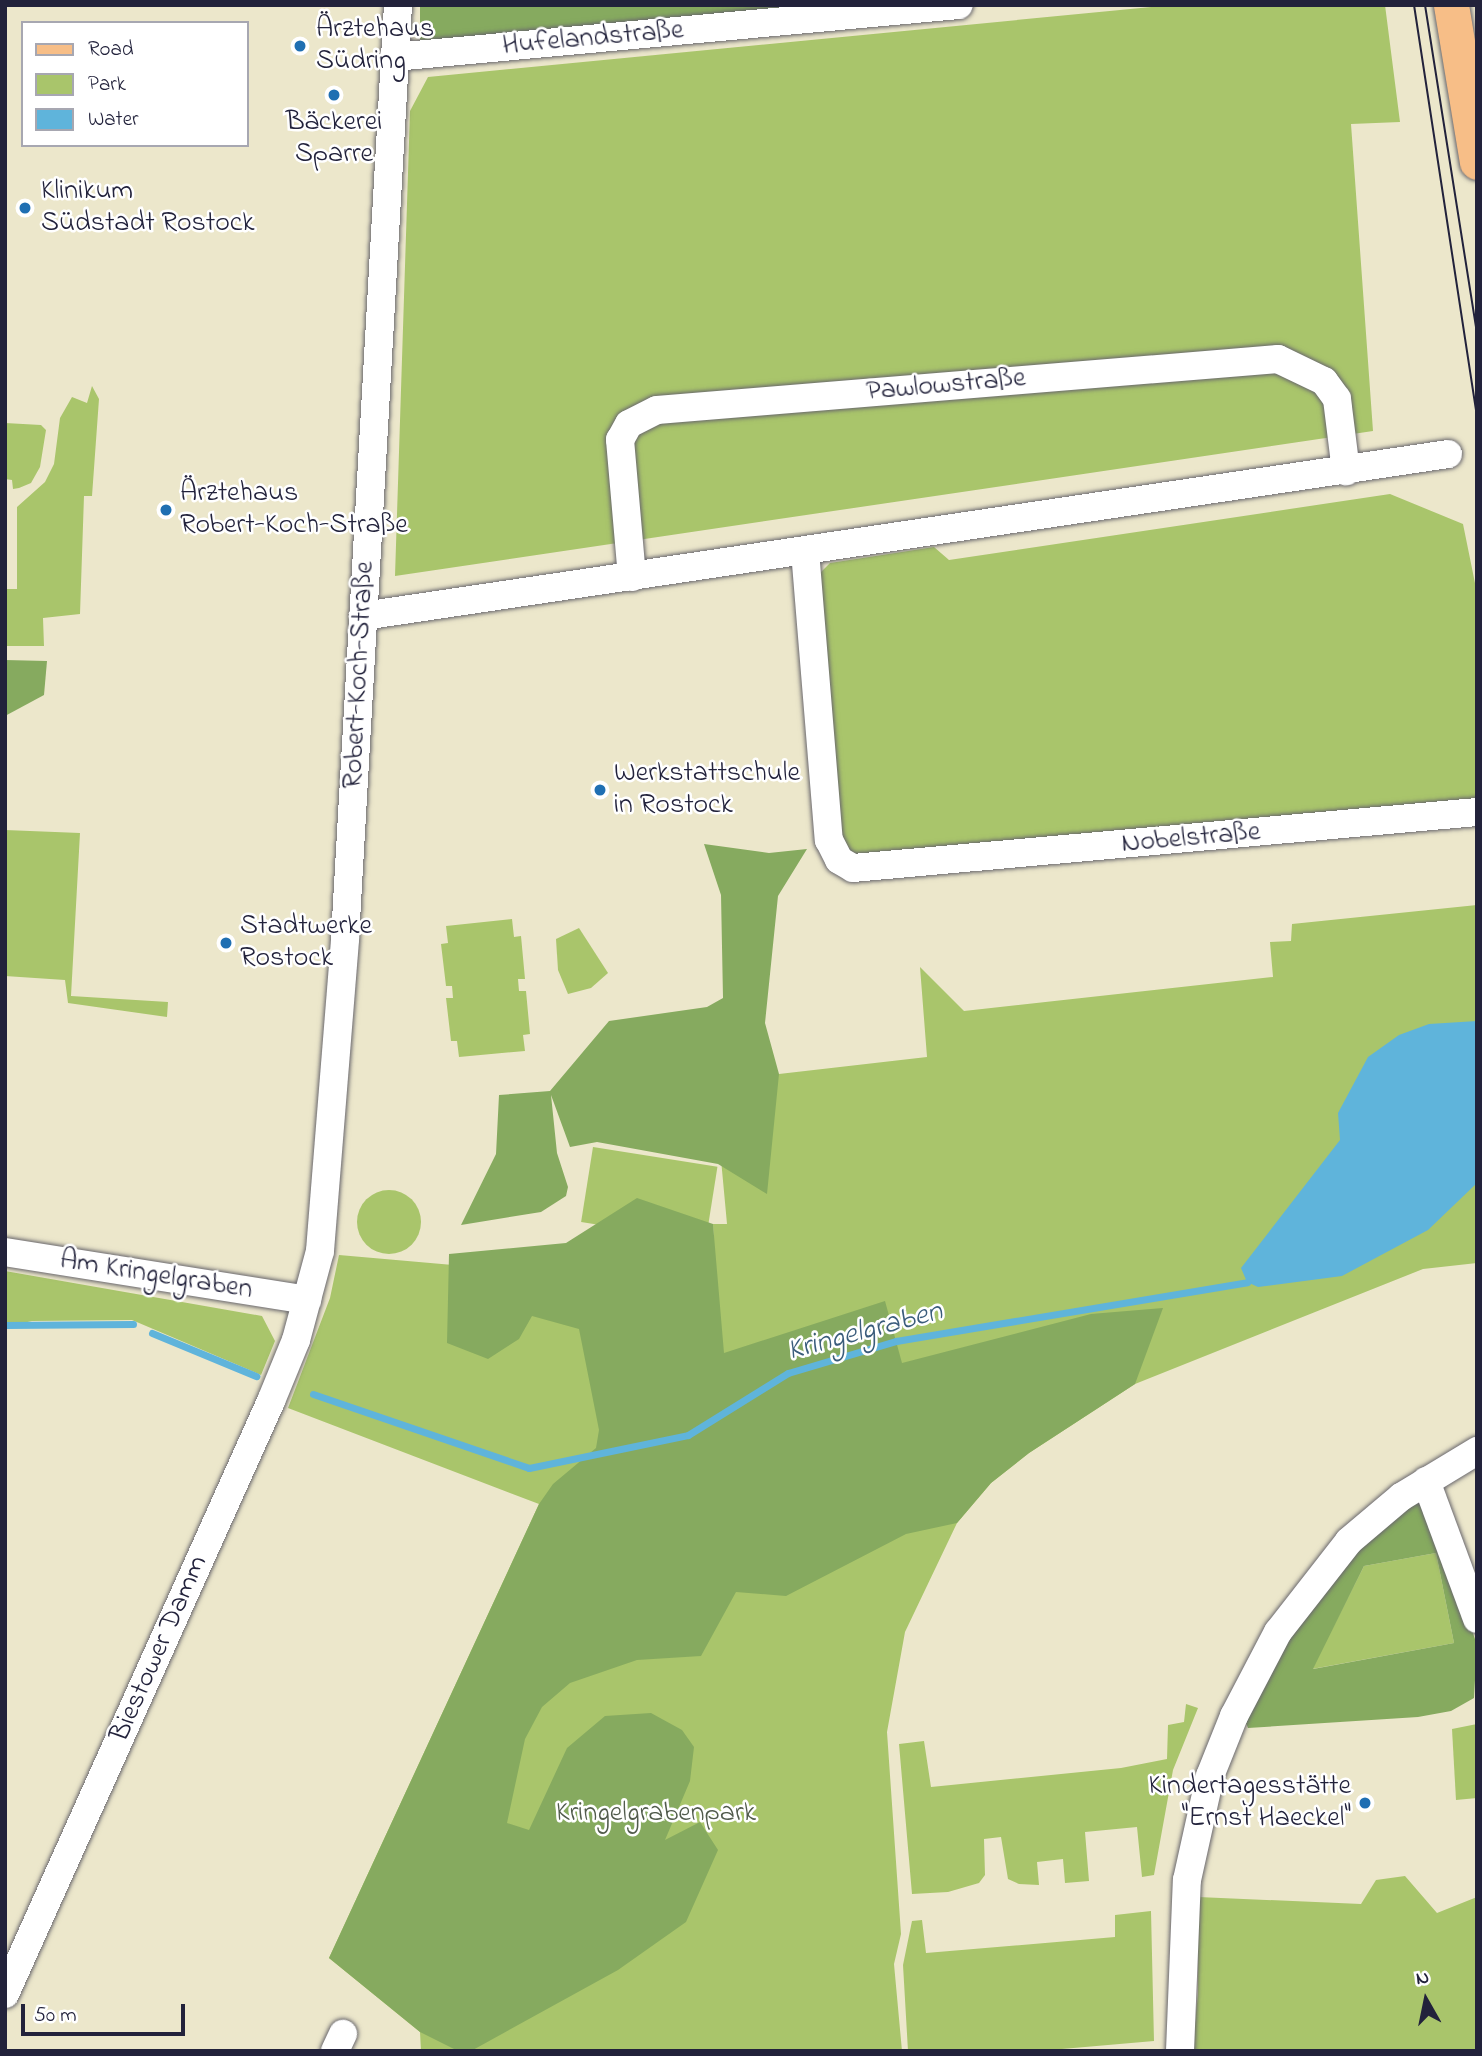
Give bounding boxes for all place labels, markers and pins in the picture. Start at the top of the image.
place label: Ärztehaus Südring [316,13,434,79]
marker: Ärztehaus Südring [290,36,310,56]
marker: Bäckerei Sparre [326,87,342,103]
place label: Bäckerei Sparre [286,106,382,172]
place label: Klinikum Südstadt Rostock [41,175,255,241]
marker: Klinikum Südstadt Rostock [15,198,35,218]
place label: Ärztehaus Robert-Koch-Straße [180,477,408,543]
marker: Ärztehaus Robert-Koch-Straße [158,502,174,518]
place label: Werkstattschule in Rostock [614,757,800,823]
marker: Werkstattschule in Rostock [592,782,608,798]
place label: Stadtwerke Rostock [240,910,372,976]
marker: Stadtwerke Rostock [218,935,234,951]
place label: Kindertagesstätte "Ernst Haeckel" [1149,1770,1351,1836]
marker: Kindertagesstätte "Ernst Haeckel" [1357,1795,1373,1811]

